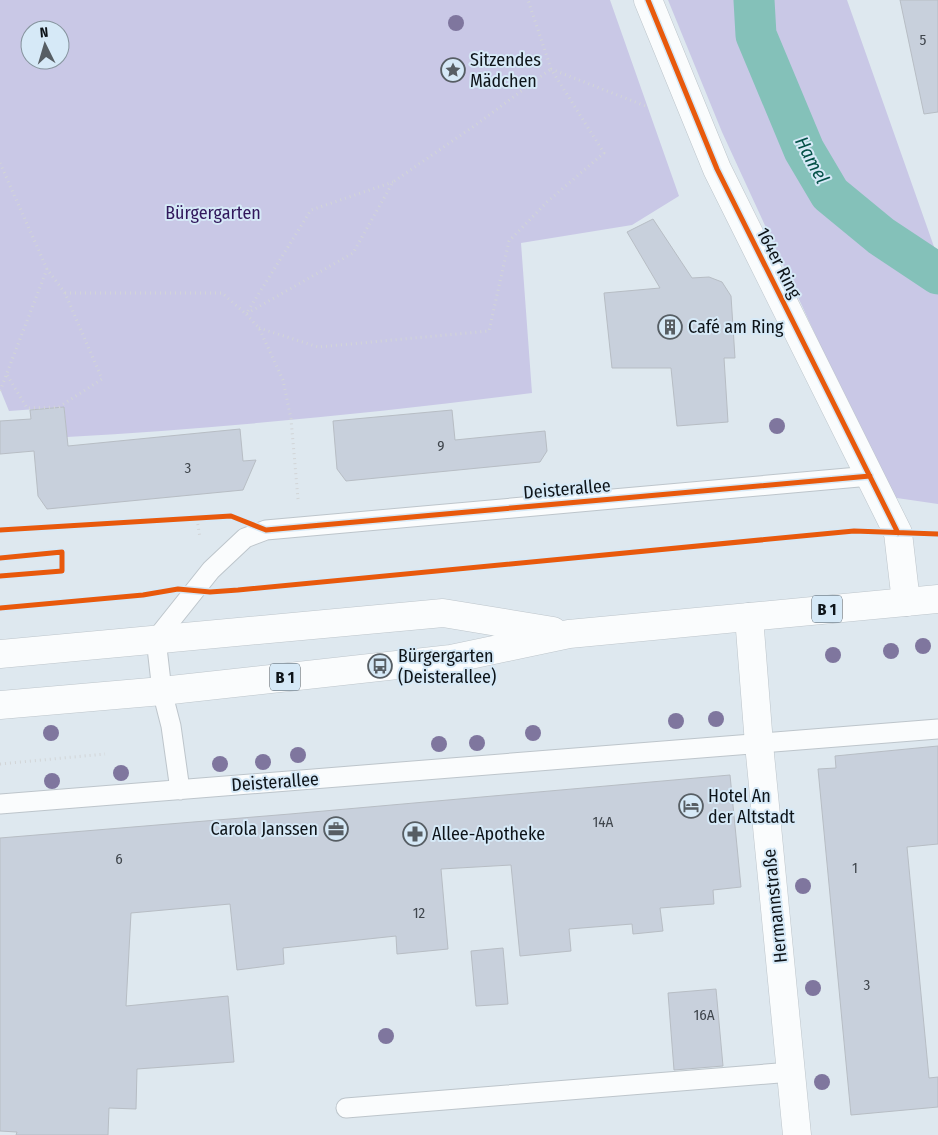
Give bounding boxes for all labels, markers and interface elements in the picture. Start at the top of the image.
north arrow [20,20,70,70]
text: N [39,24,49,41]
house number: 5 [920,31,927,49]
place label: Sitzendes Mädchen [470,49,541,92]
place icon: Sitzendes Mädchen [440,57,466,83]
water label: Hamel [790,133,834,187]
park label: Bürgergarten [165,202,261,224]
street label: 164er Ring [752,224,806,302]
building icon: Café am Ring [657,314,683,340]
place label: Café am Ring [688,316,784,338]
house number: 9 [437,437,445,455]
house number: 3 [185,459,192,477]
street label: Deisterallee [522,474,612,504]
road number: B 1 [812,596,842,622]
place label: Bürgergarten (Deisterallee) [398,645,496,688]
bus stop icon: Bürgergarten (Deisterallee) [367,653,393,679]
road number: B 1 [270,664,300,690]
street label: Deisterallee [231,768,320,796]
place label: Hotel An der Altstadt [708,785,795,828]
hotel icon: Hotel An der Altstadt [678,793,704,819]
house number: 14A [592,813,614,831]
office icon: Carola Janssen [323,816,349,842]
place label: Carola Janssen [210,818,318,840]
pharmacy icon: Allee-Apotheke [402,821,428,847]
place label: Allee-Apotheke [432,823,545,845]
street label: Hermannstraße [758,848,792,964]
house number: 6 [115,850,123,868]
house number: 1 [852,859,858,877]
house number: 12 [413,904,426,922]
house number: 3 [864,976,871,994]
house number: 16A [693,1006,715,1024]

